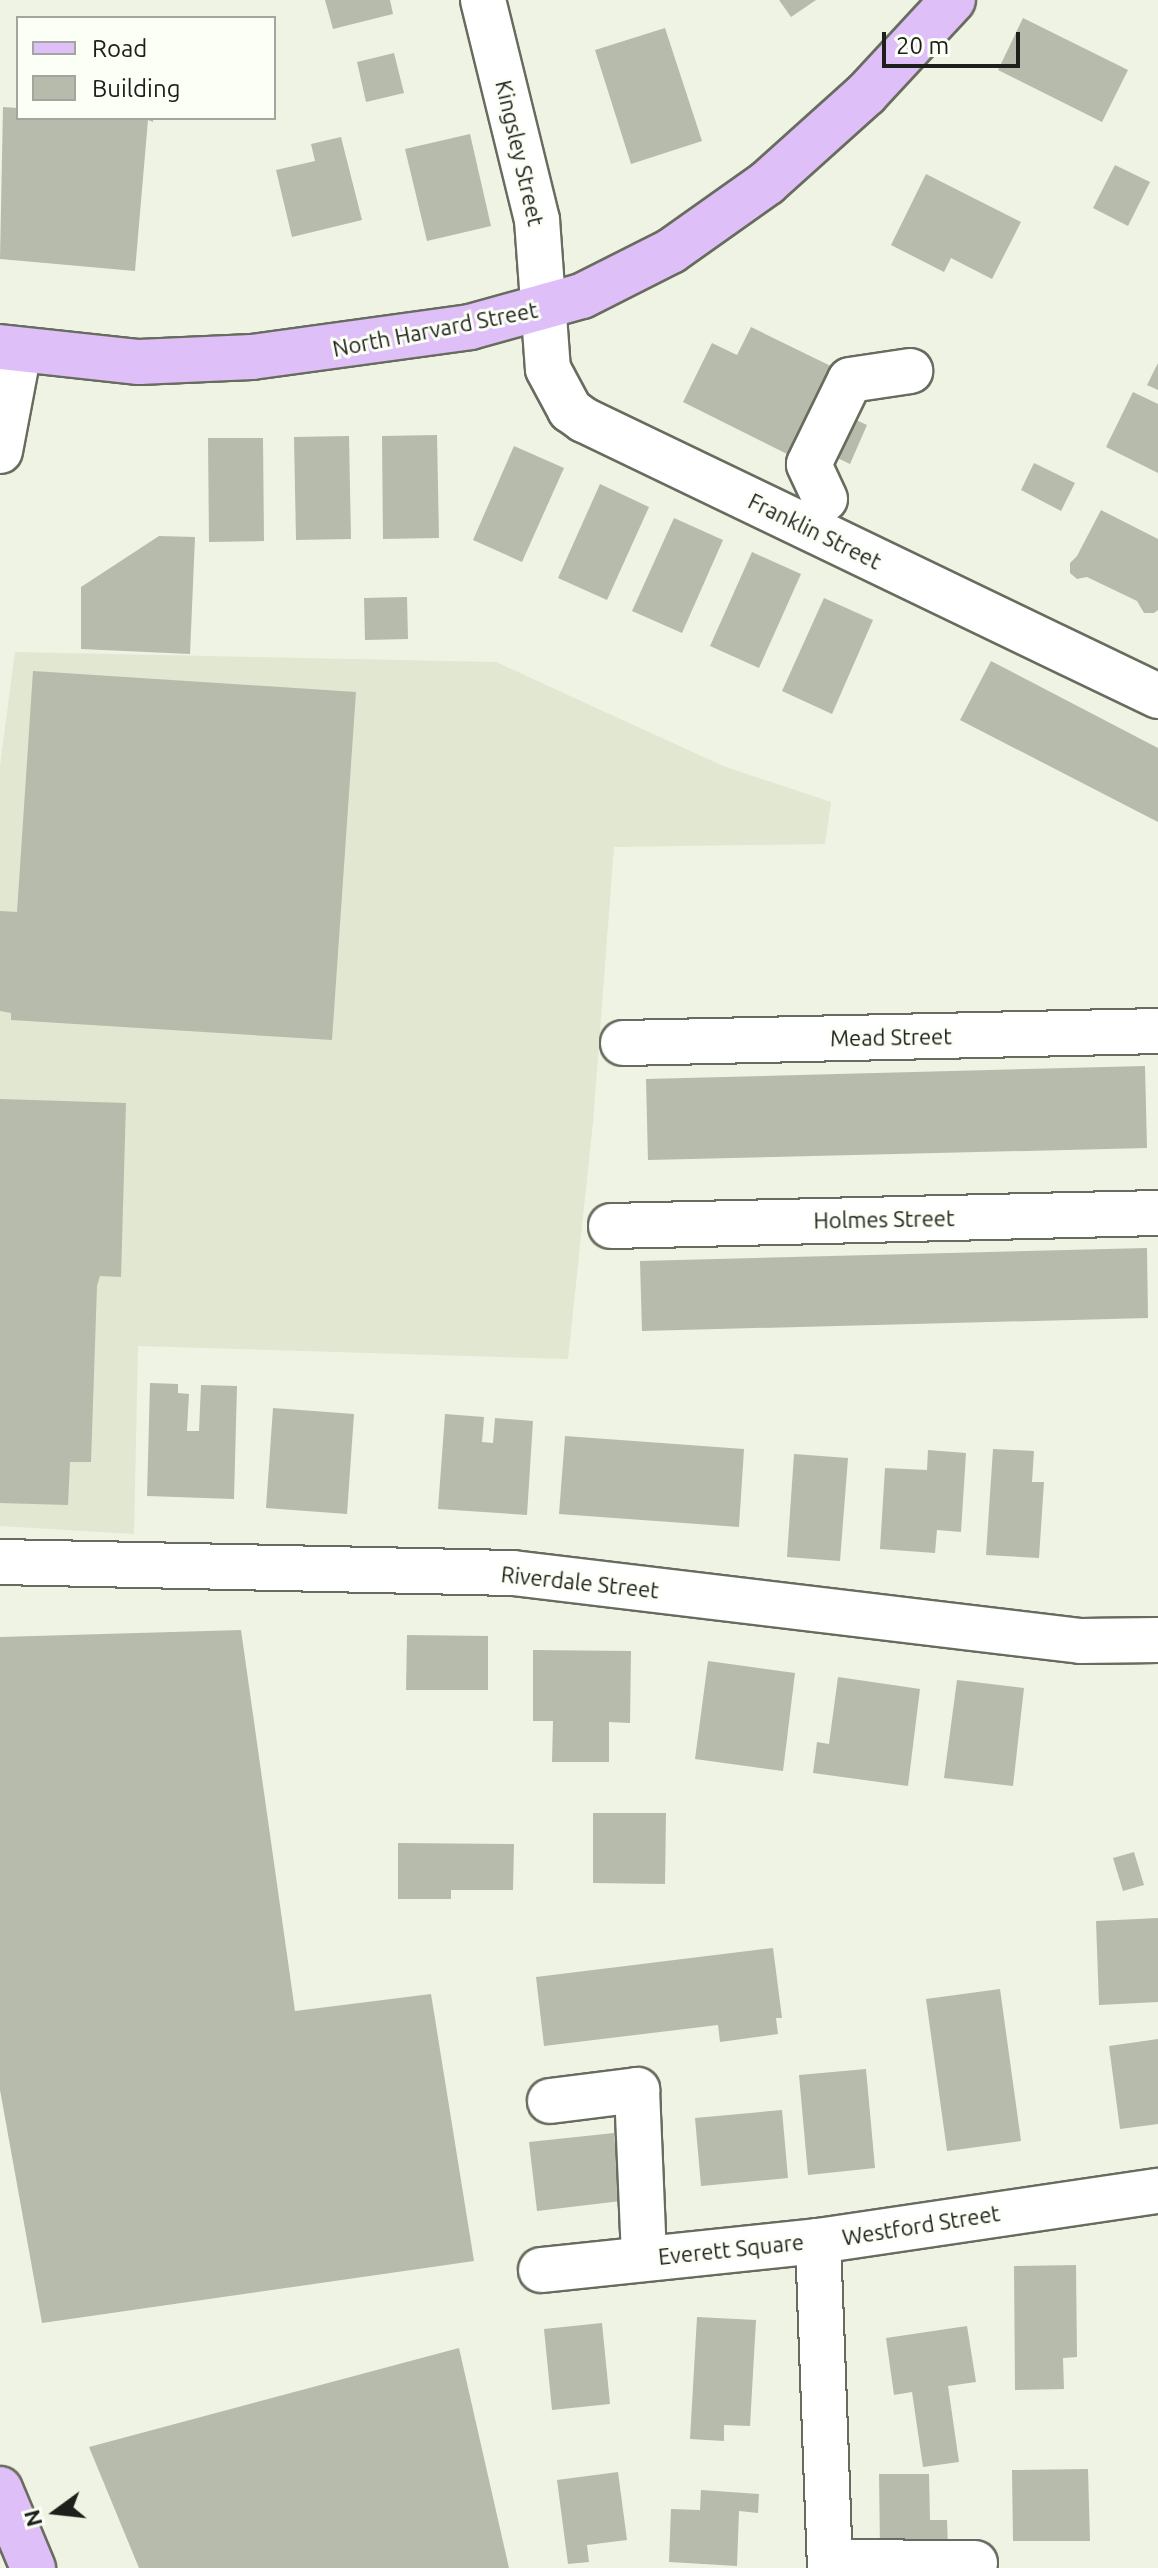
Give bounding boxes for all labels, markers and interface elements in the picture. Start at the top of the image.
legend [16,16,276,120]
scale bar [886,16,1024,66]
text: 20 m [896,32,949,59]
text: Road [92,35,147,62]
text: Building [92,75,180,102]
street label: Kingsley Street [490,77,550,229]
street label: North Harvard Street [330,296,540,362]
street label: Franklin Street [744,487,886,575]
street label: Mead Street [830,1023,952,1051]
street label: Holmes Street [813,1205,955,1233]
street label: Riverdale Street [500,1561,660,1603]
street label: Westford Street [840,2200,1002,2250]
street label: Everett Square [657,2228,805,2270]
north arrow [16,2472,96,2552]
text: N [18,2507,47,2530]

